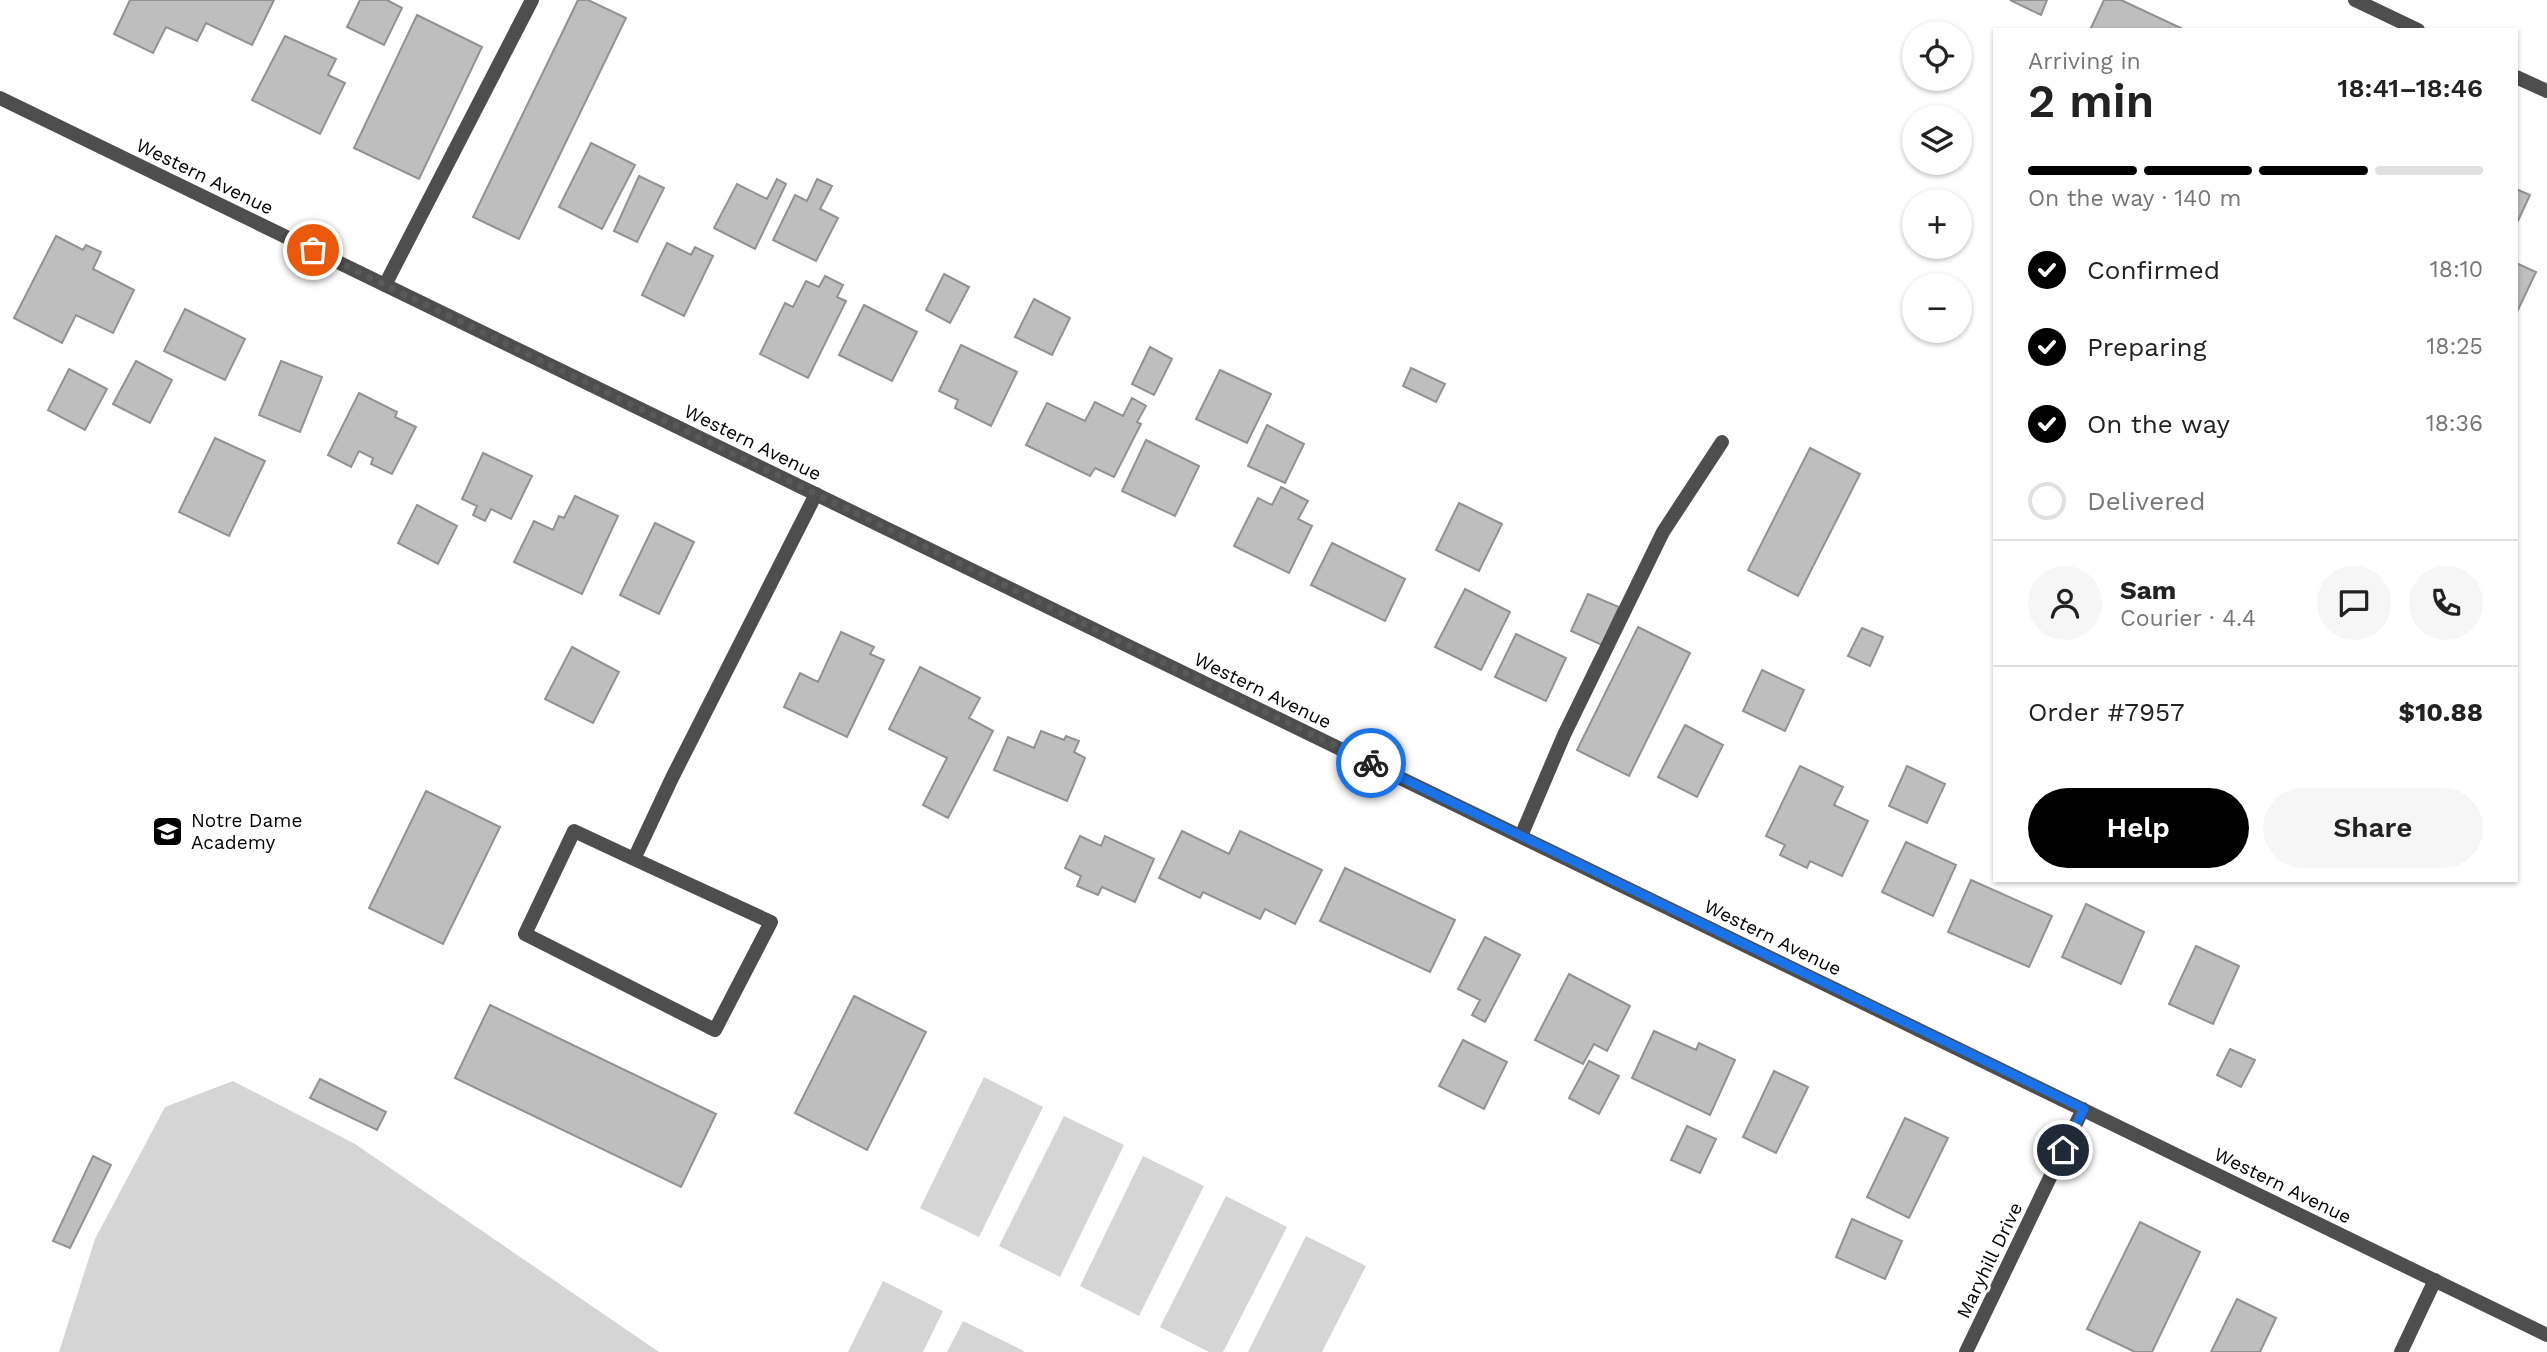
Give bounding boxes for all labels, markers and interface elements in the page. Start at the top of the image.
map controls [1902,21,1972,343]
button: locate [1902,21,1972,91]
text: Arriving in [2028,48,2141,75]
text: 18:41–18:46 [2338,73,2483,103]
text: 2 min [2028,74,2154,128]
button: layers [1902,105,1972,175]
street label: Western Avenue [132,133,277,220]
text: On the way · 140 m [2028,185,2241,212]
button: + [1902,189,1972,259]
pin [283,220,343,280]
icon: bag [294,231,332,269]
icon: check [2028,251,2066,289]
text: Confirmed [2087,255,2220,285]
text: 18:10 [2430,256,2483,283]
button: − [1902,273,1972,343]
icon: check [2028,328,2066,366]
text: Preparing [2087,332,2207,362]
text: 18:25 [2426,333,2483,360]
street label: Western Avenue [680,399,825,486]
icon: check [2028,405,2066,443]
text: On the way [2087,409,2230,439]
text: 18:36 [2426,410,2483,437]
text: Delivered [2087,486,2206,516]
button: person [2028,566,2102,640]
button: chat [2317,566,2391,640]
button: phone [2409,566,2483,640]
text: Sam [2120,575,2176,605]
text: Courier · 4.4 [2120,605,2256,632]
street label: Western Avenue [1190,647,1335,734]
text: Order #7957 [2028,697,2185,727]
text: $10.88 [2398,697,2483,727]
courier [1336,728,1406,798]
icon: bike [1352,744,1390,782]
button: Help [2028,788,2249,868]
button: Share [2263,788,2483,868]
place label: Notre Dame Academy [191,809,302,854]
school or university icon: Notre Dame Academy [151,814,185,848]
street label: Western Avenue [1700,894,1845,981]
pin [2033,1120,2093,1180]
icon: home [2044,1131,2082,1169]
street label: Western Avenue [2210,1142,2355,1229]
street label: Maryhill Drive [1952,1199,2027,1322]

